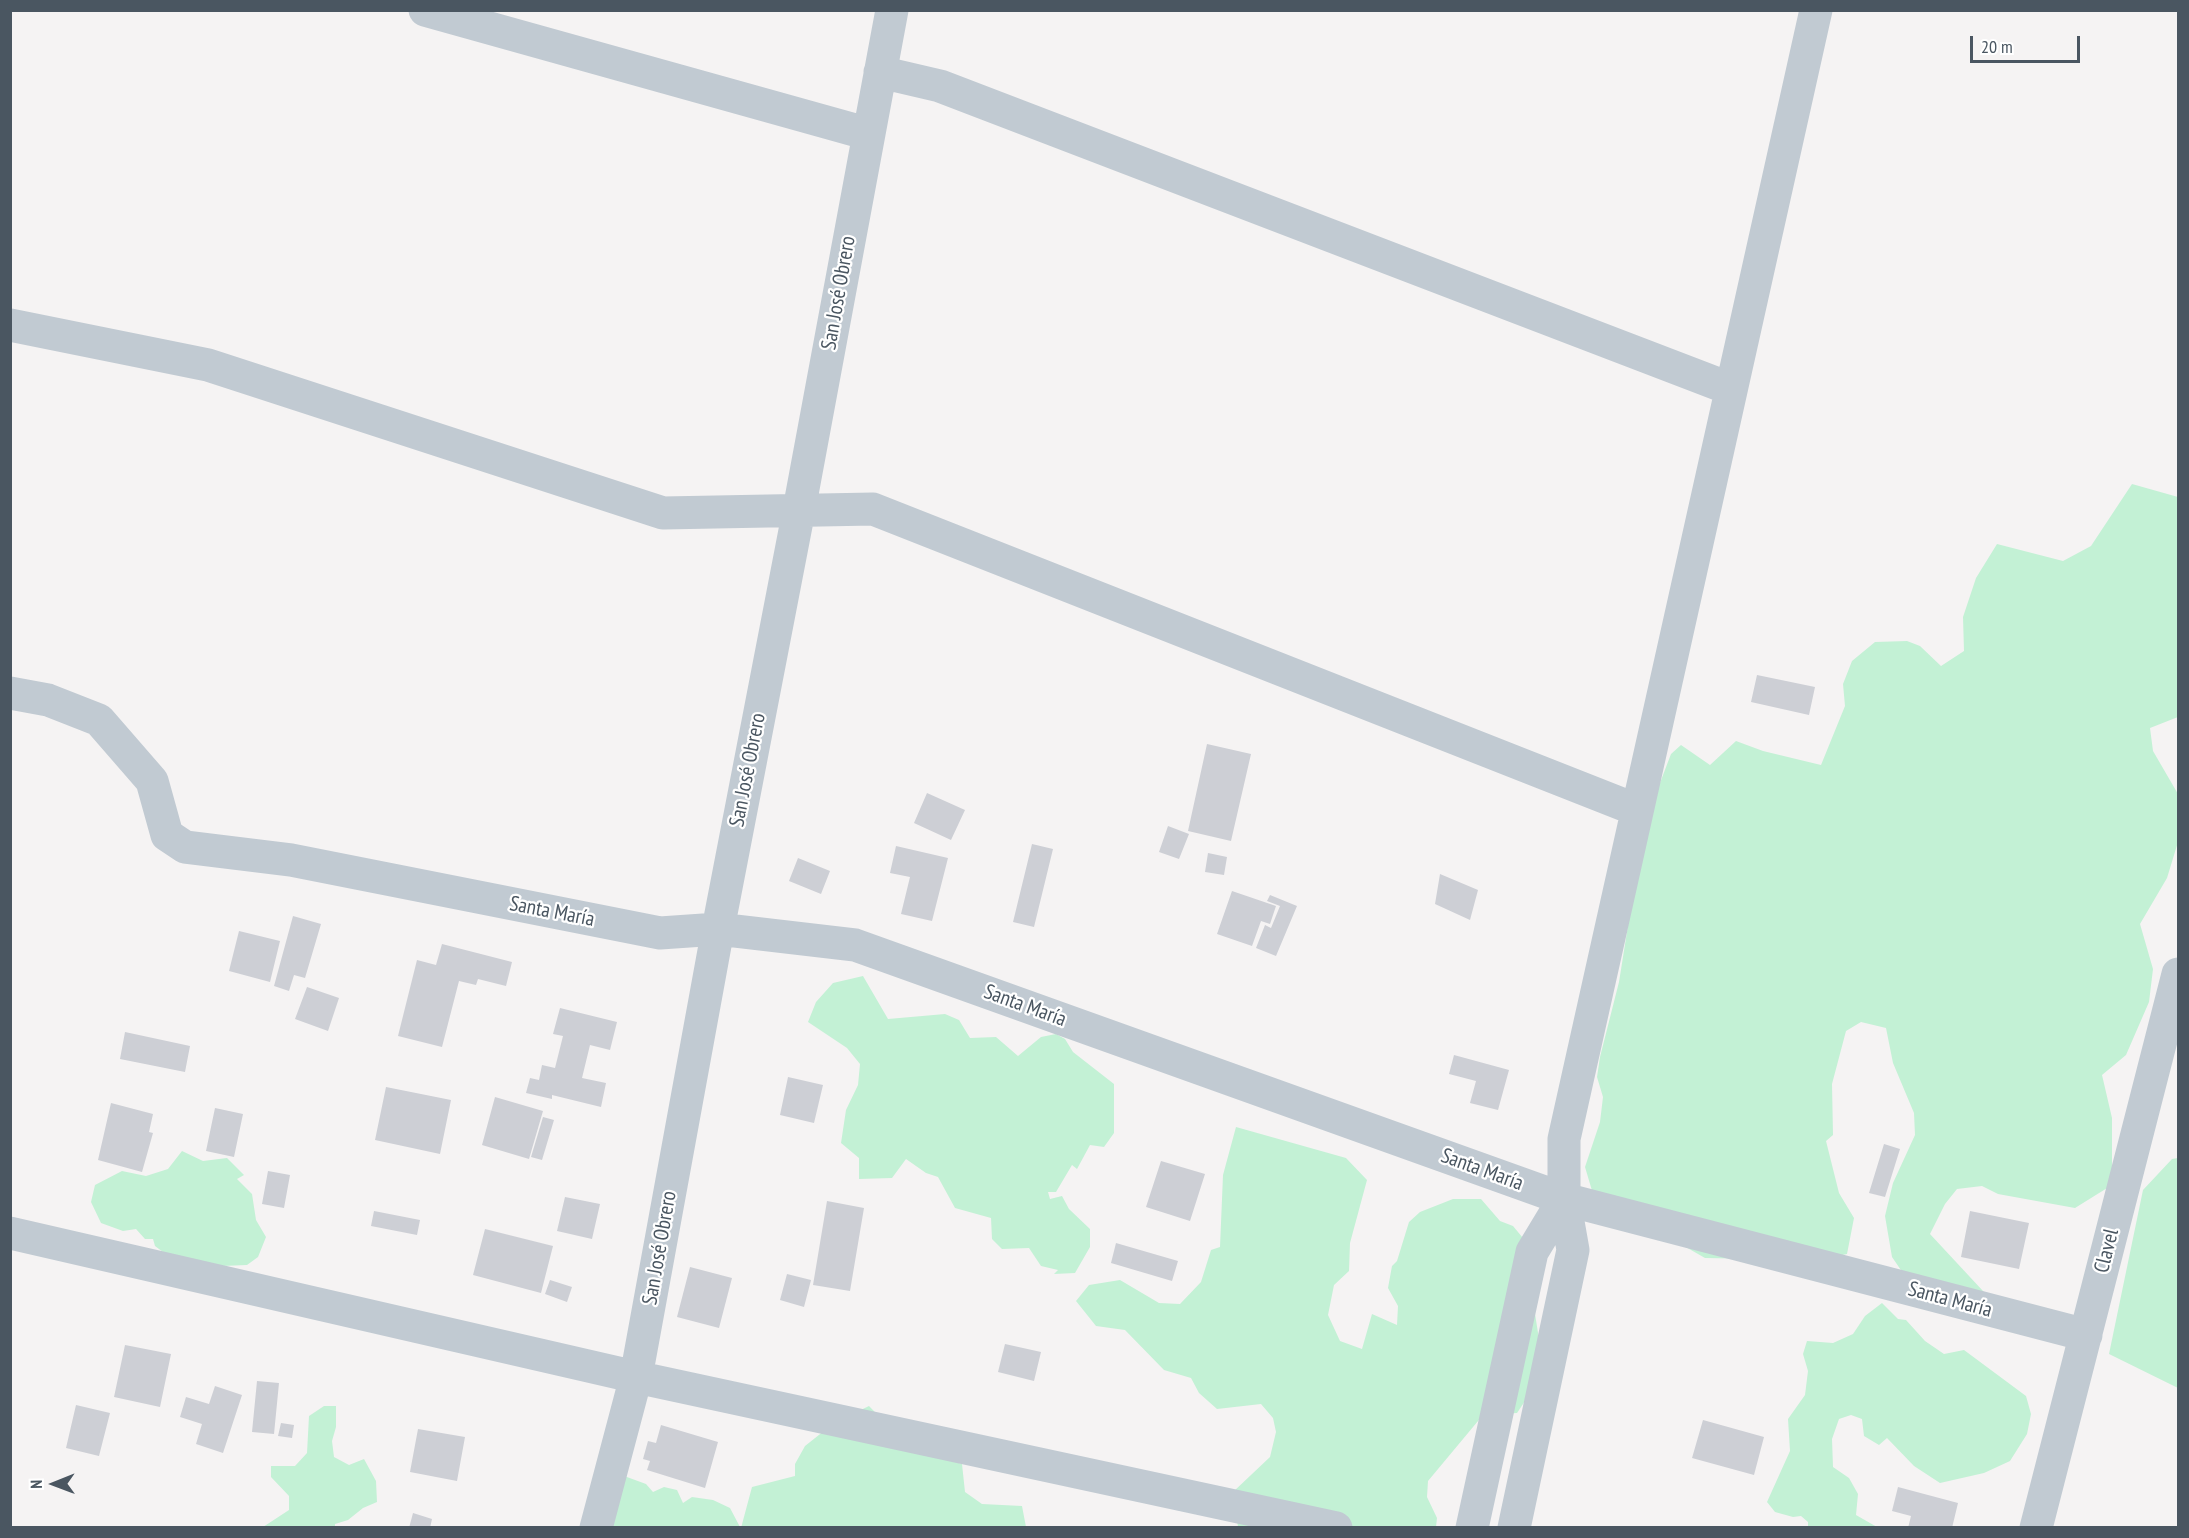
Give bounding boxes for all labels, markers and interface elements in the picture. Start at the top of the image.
scale bar [1973,24,2082,62]
text: 20 m [1981,35,2013,58]
street label: San José Obrero [817,234,861,352]
street label: San José Obrero [725,711,771,829]
street label: Santa María [508,891,596,933]
street label: Santa María [980,980,1070,1032]
street label: Santa María [1437,1144,1527,1196]
street label: San José Obrero [638,1189,682,1307]
street label: Clavel [2089,1226,2125,1276]
street label: Santa María [1905,1277,1995,1323]
north arrow [24,1454,84,1514]
text: N [26,1480,46,1489]

